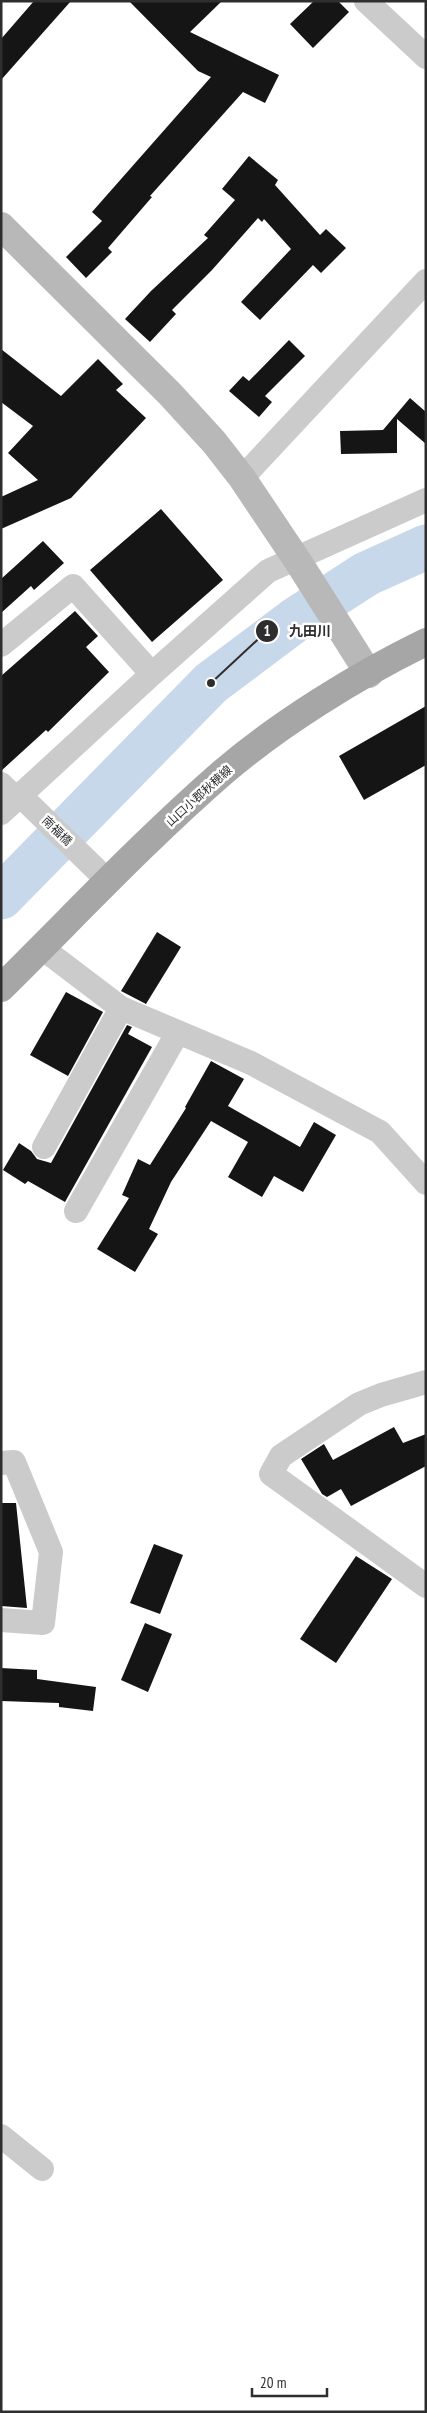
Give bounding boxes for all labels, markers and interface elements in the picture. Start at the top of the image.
callout: 九田川 [254,617,341,646]
text: 1 [263,621,271,640]
text: 九田川 [289,622,331,640]
street label: 山口小郡秋穂線 [162,762,235,829]
street label: 南福橋 [39,813,76,849]
scale bar [252,2366,327,2398]
text: 20 m [260,2373,286,2392]

